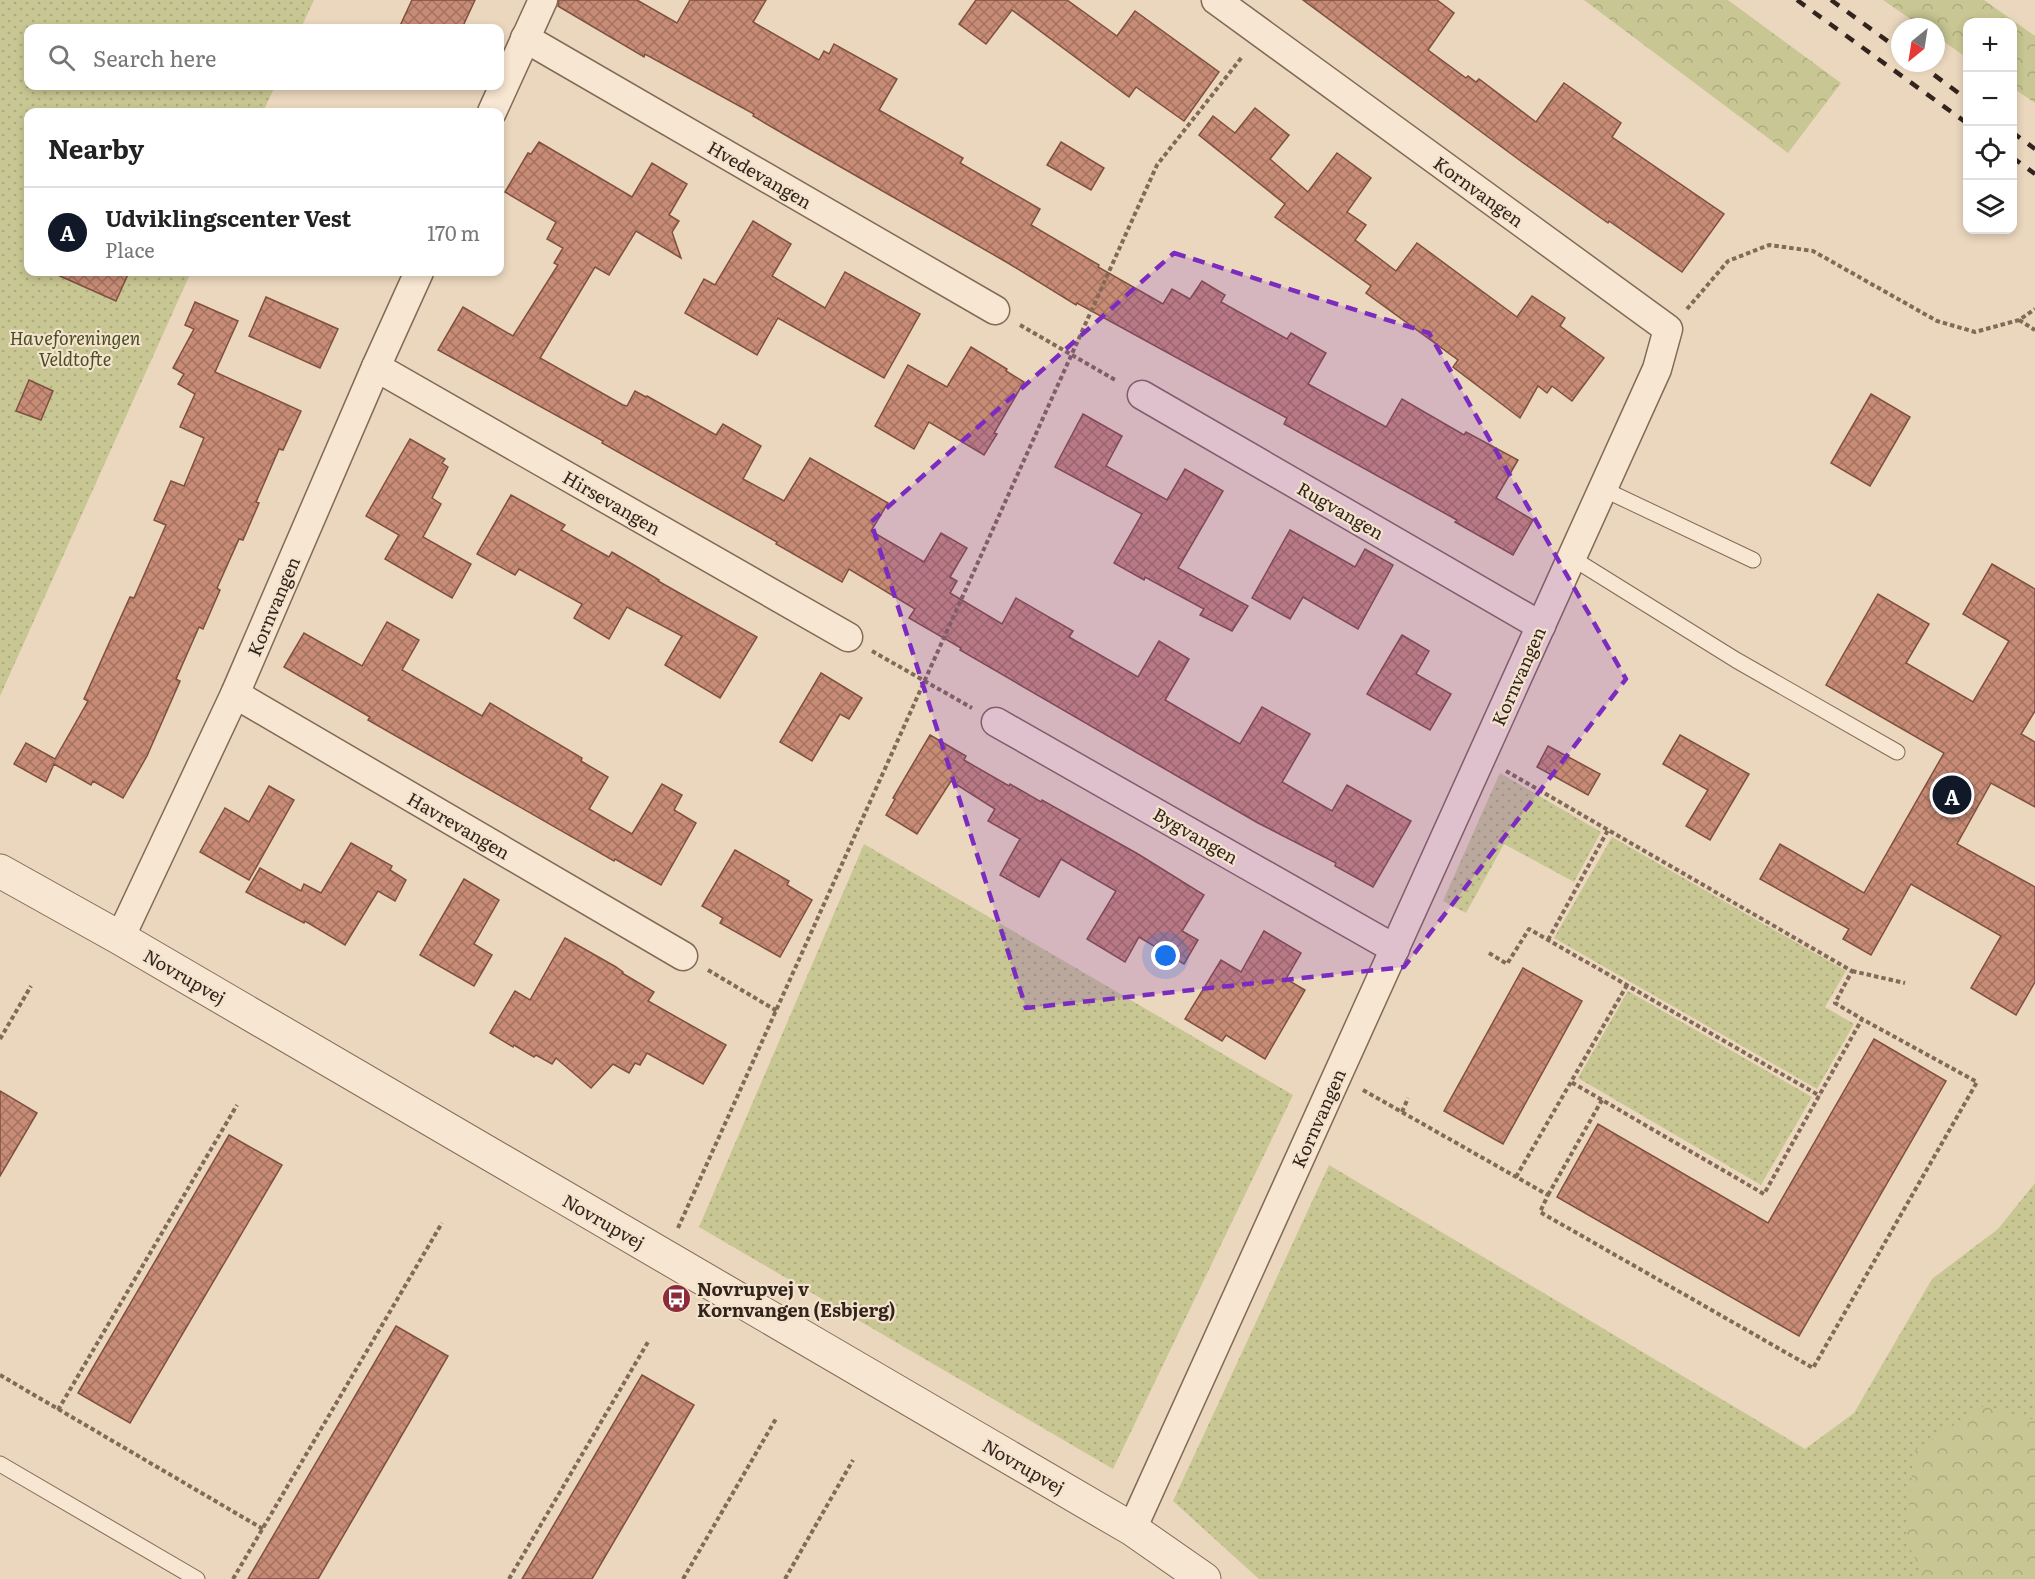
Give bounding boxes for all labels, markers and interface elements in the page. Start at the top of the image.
north arrow [1891,18,1945,72]
map controls [1963,18,2017,234]
button: + [1963,18,2017,72]
search box [24,24,504,90]
icon: search [45,41,78,74]
text: Search here [93,41,216,74]
button: − [1963,72,2017,126]
button: locate [1963,126,2017,180]
text: Nearby [48,128,144,167]
street label: Hvedevangen [703,133,817,215]
street label: Kornvangen [1428,149,1530,233]
button: layers [1963,180,2017,234]
text: Udviklingscenter Vest [105,201,351,234]
text: A [60,217,75,247]
text: 170 m [427,217,480,247]
text: Place [105,234,155,264]
park label: Haveforeningen Veldtofte [9,324,141,372]
street label: Hirsevangen [558,463,666,541]
street label: Rugvangen [1293,474,1390,546]
street label: Kornvangen [240,552,306,660]
street label: Kornvangen [1484,622,1552,730]
pin: A [1932,772,1972,818]
street label: Havrevangen [403,785,516,865]
street label: Bygvangen [1148,800,1244,870]
your location [1151,941,1180,970]
street label: Novrupvej [139,942,231,1010]
street label: Kornvangen [1284,1064,1352,1172]
street label: Novrupvej [558,1187,650,1255]
place label: Novrupvej v Kornvangen (Esbjerg) [697,1275,896,1323]
bus stop icon: Novrupvej v Kornvangen (Esbjerg) [660,1282,692,1314]
street label: Novrupvej [978,1432,1070,1500]

